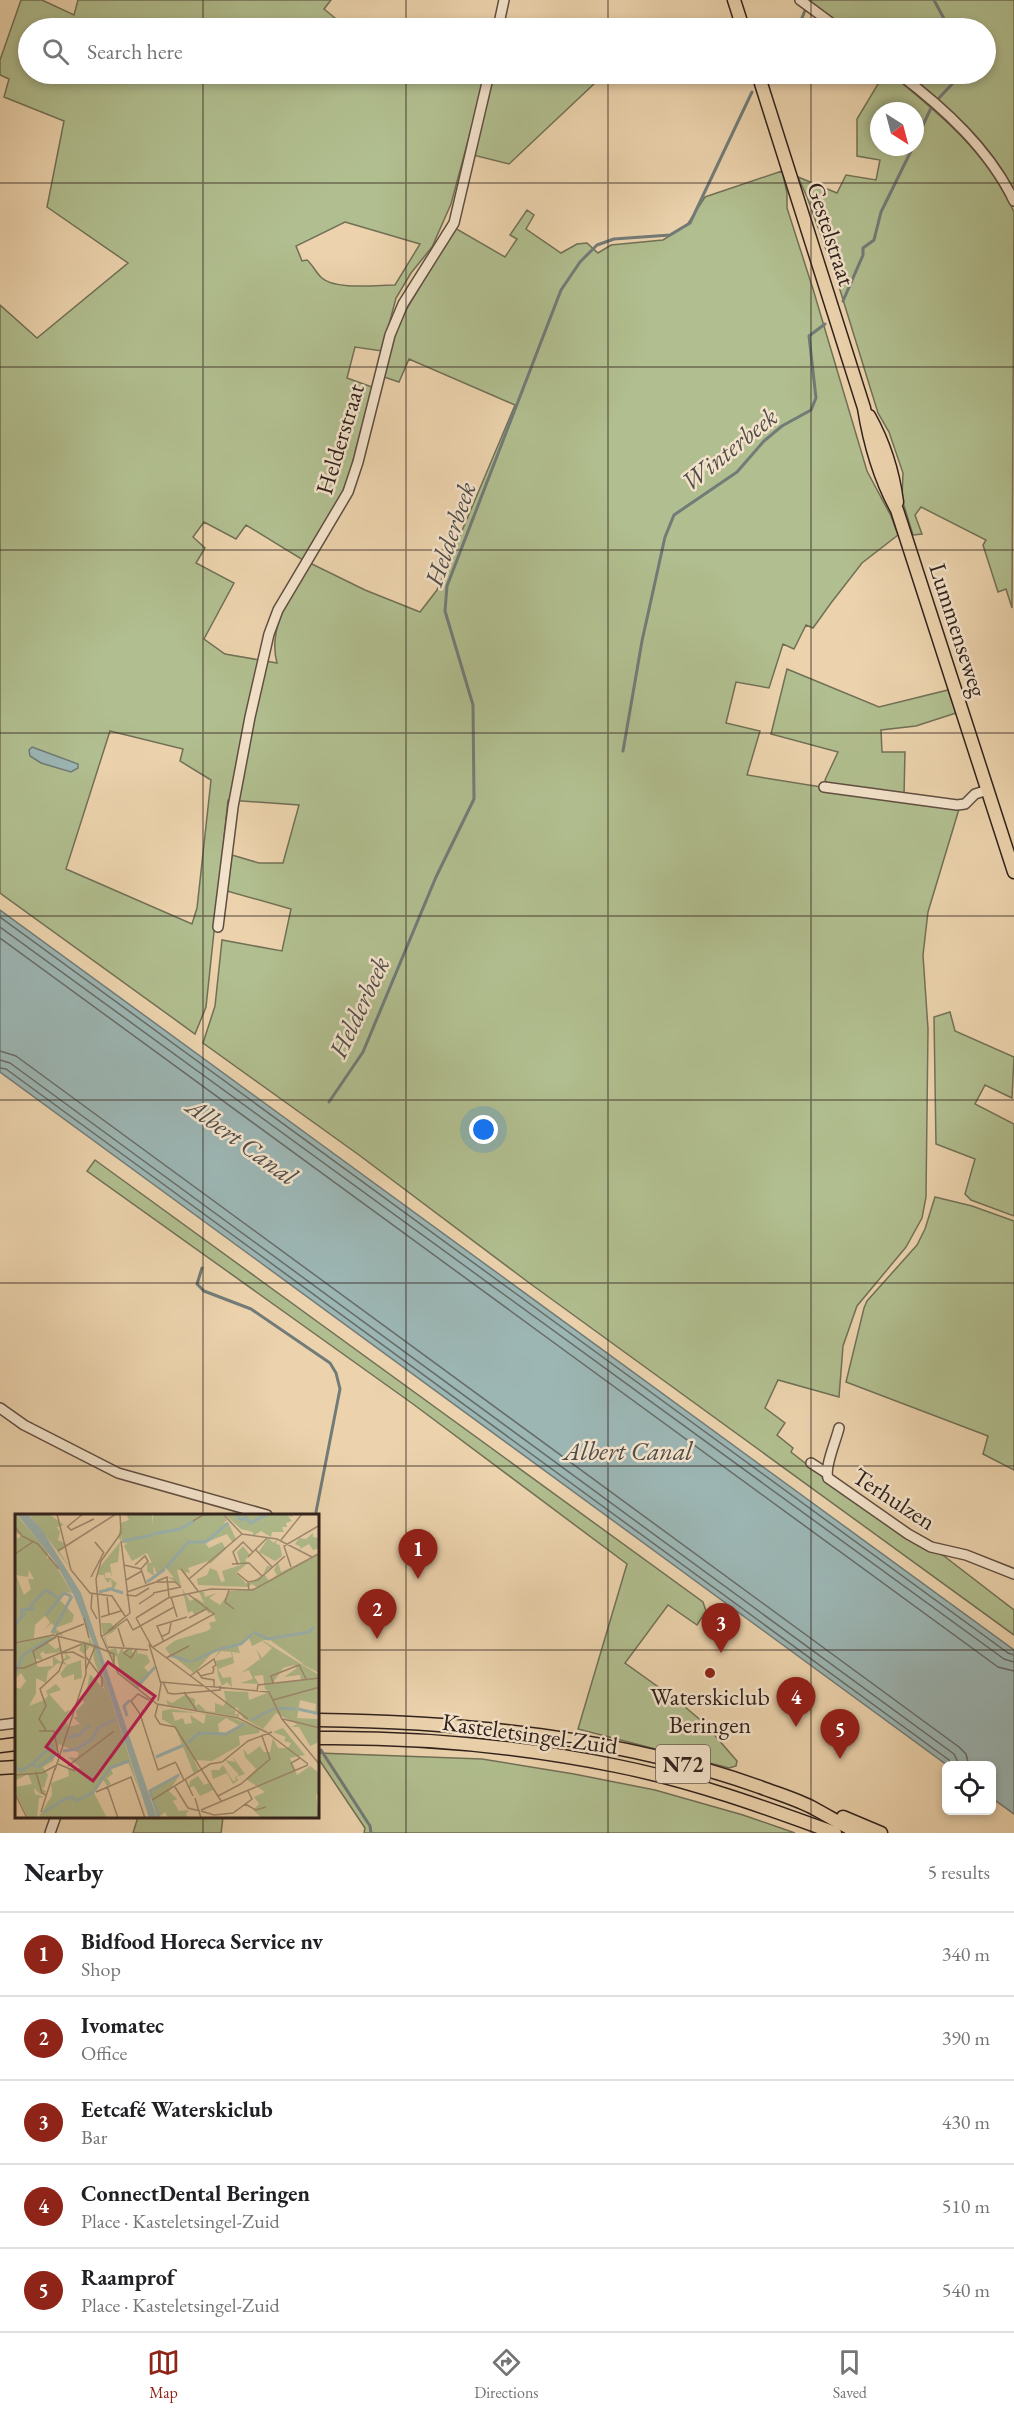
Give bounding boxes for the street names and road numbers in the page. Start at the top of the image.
street label: Gestelstraat [800,178,863,290]
street label: Helderstraat [308,379,371,498]
street label: Lummenseweg [922,559,995,701]
street label: Terhulzen [847,1460,942,1537]
street label: Kasteletsingel-Zuid [440,1706,621,1761]
road number: N72 [656,1745,710,1783]

